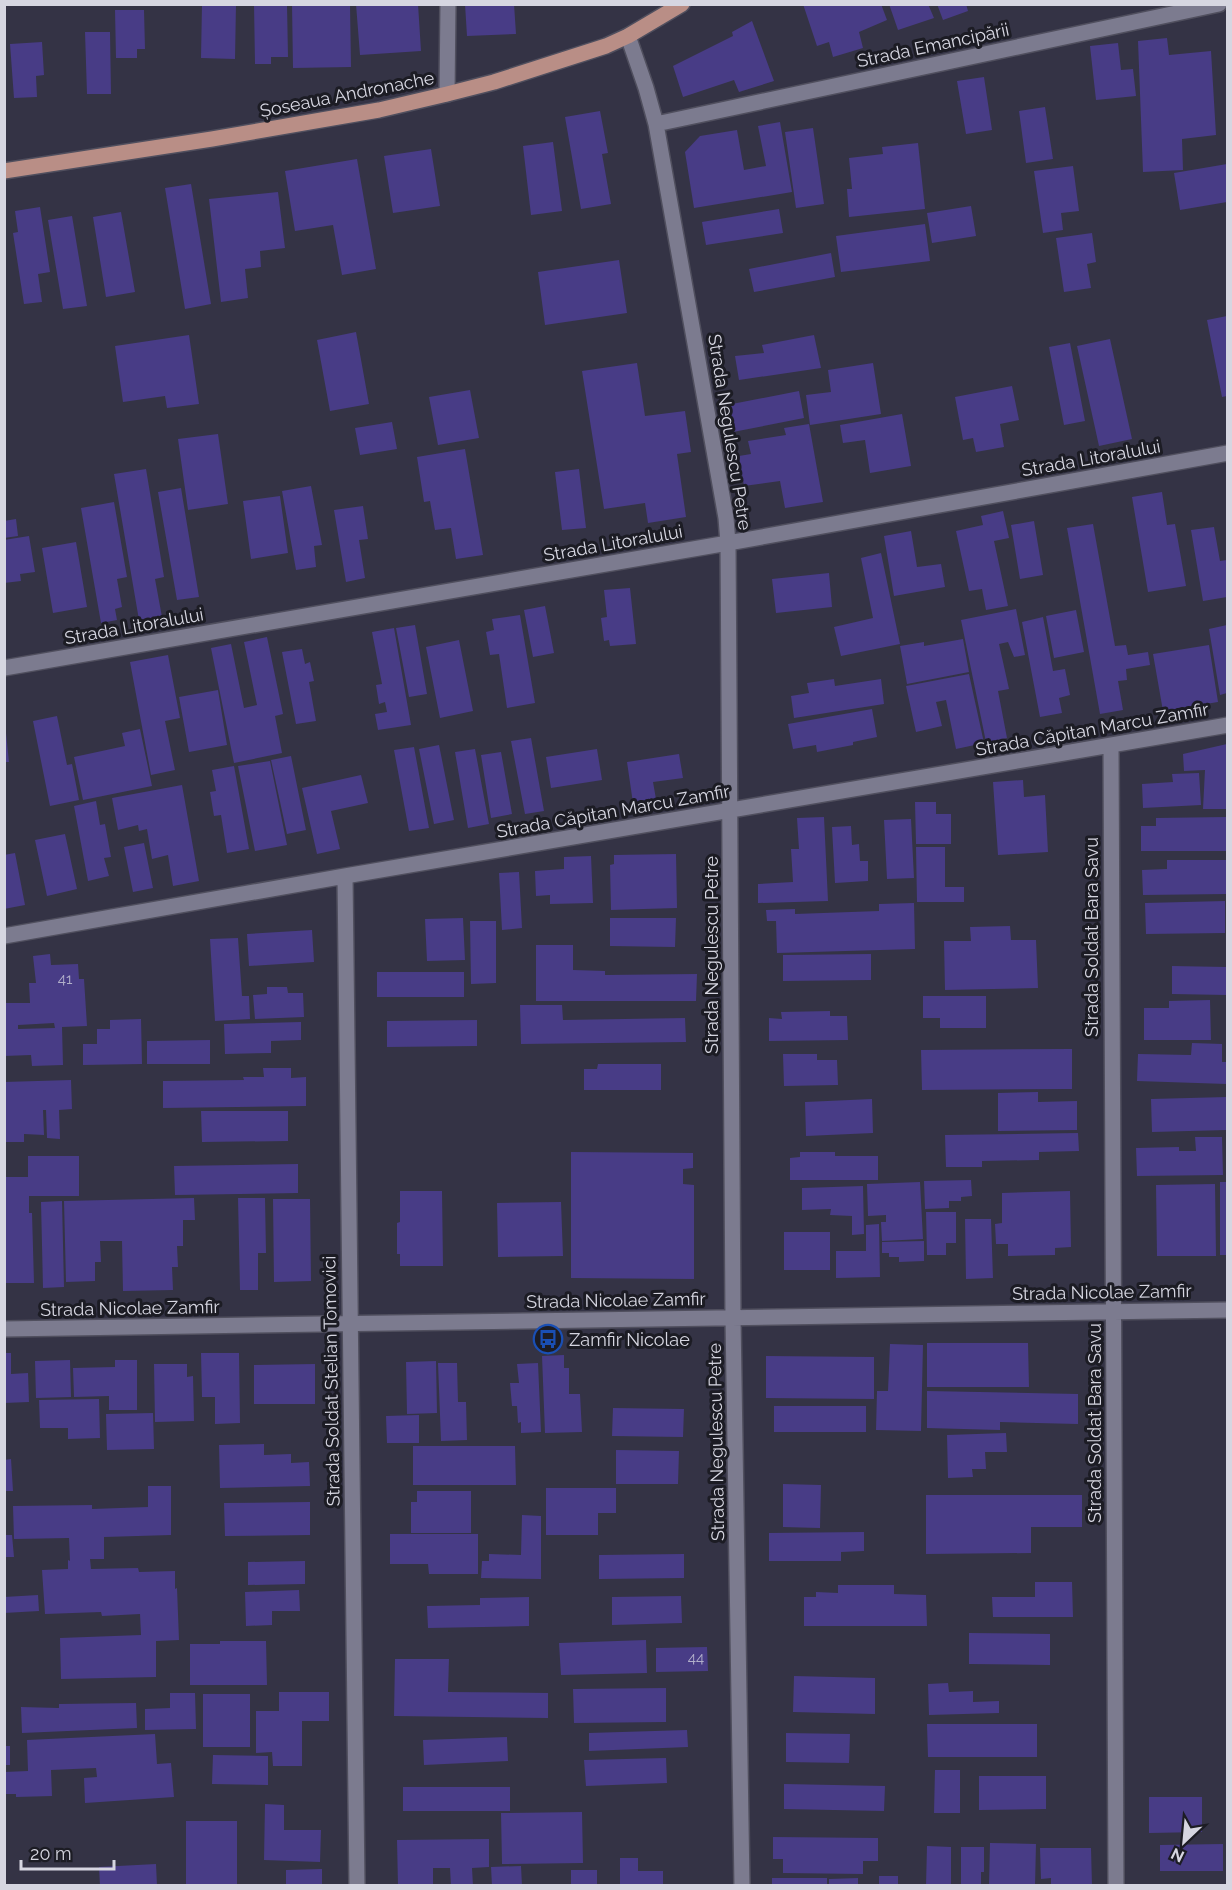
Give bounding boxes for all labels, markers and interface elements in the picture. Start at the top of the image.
street label: Strada Emancipării [855,19,1011,71]
street label: Șoseaua Andronache [258,67,436,121]
street label: Strada Negulescu Petre [704,333,756,532]
street label: Strada Litoralului [1020,435,1162,481]
street label: Strada Litoralului [542,520,684,566]
street label: Strada Litoralului [63,603,205,649]
street label: Strada Căpitan Marcu Zamfir [974,698,1211,760]
street label: Strada Căpitan Marcu Zamfir [495,780,732,842]
street label: Strada Soldat Bara Savu [1081,837,1102,1037]
street label: Strada Negulescu Petre [701,856,722,1054]
house number: 41 [58,970,73,988]
street label: Strada Soldat Stelian Tomovici [318,1255,344,1507]
street label: Strada Nicolae Zamfir [1012,1280,1193,1304]
street label: Strada Nicolae Zamfir [526,1288,707,1312]
street label: Strada Nicolae Zamfir [40,1296,221,1320]
bus stop icon: Zamfir Nicolae [532,1323,564,1355]
street label: Strada Soldat Bara Savu [1084,1323,1105,1523]
place label: Zamfir Nicolae [569,1329,690,1350]
street label: Strada Negulescu Petre [704,1342,728,1541]
house number: 44 [688,1649,704,1667]
north arrow [1154,1812,1214,1872]
scale bar [21,1833,114,1871]
text: 20 m [30,1843,72,1864]
text: N [1168,1844,1187,1866]

